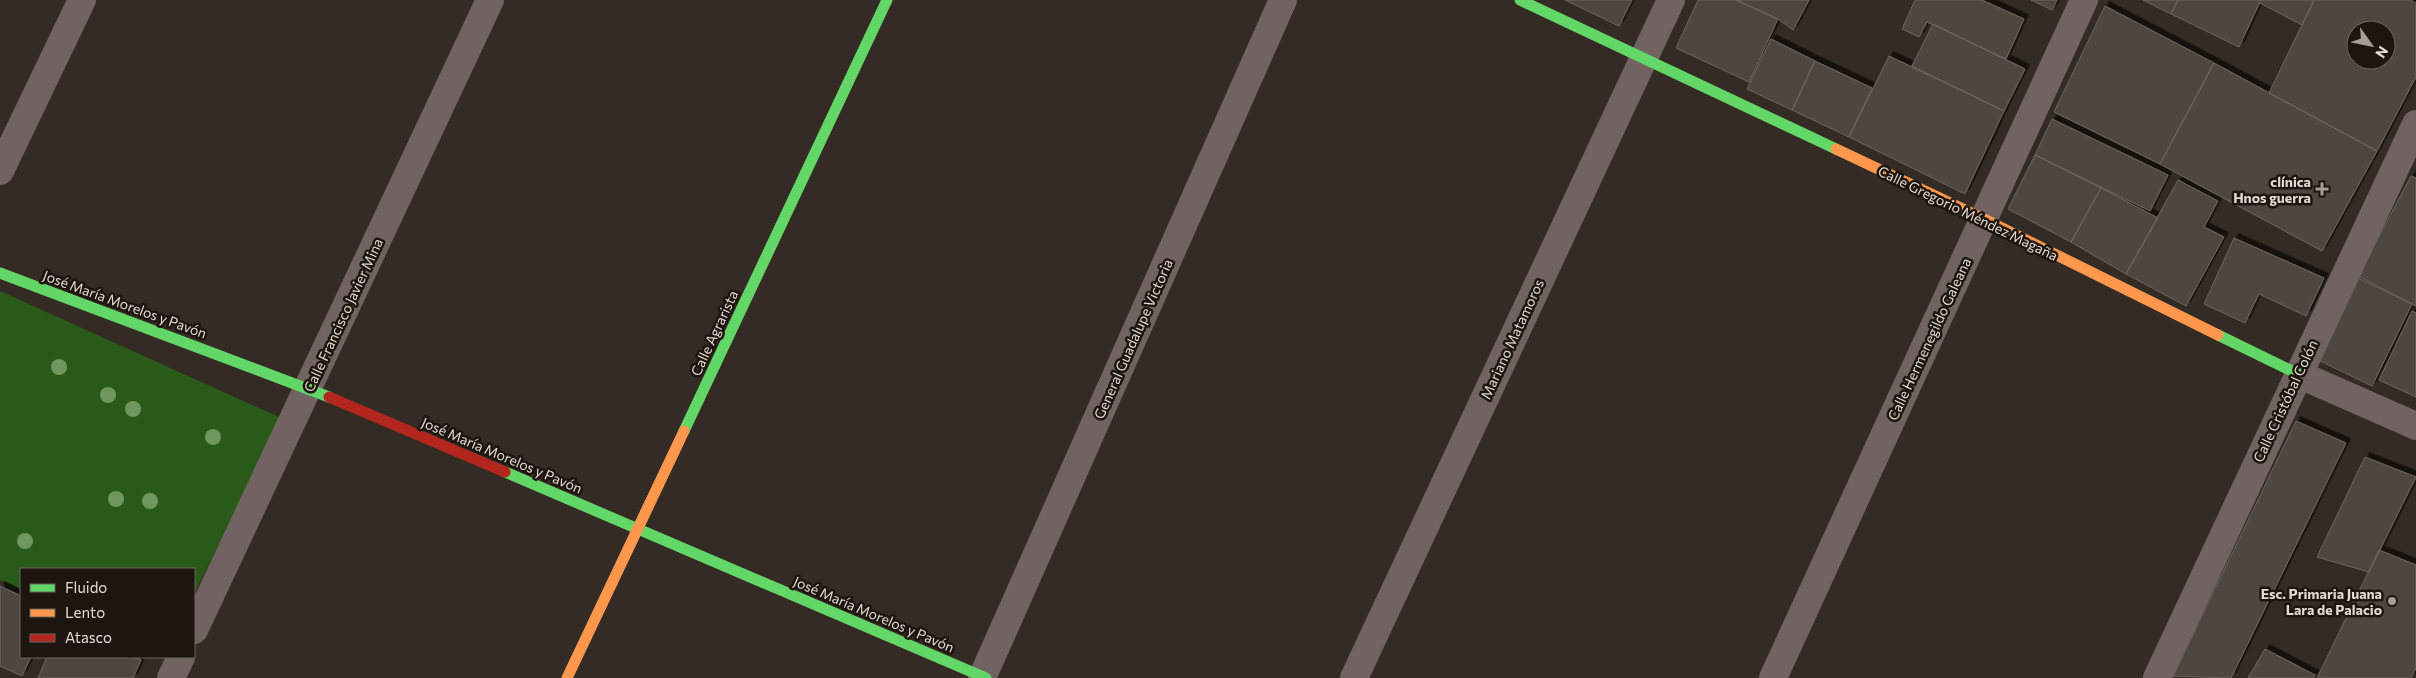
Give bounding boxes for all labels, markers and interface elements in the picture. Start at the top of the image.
north arrow [2346,20,2396,70]
text: N [2372,43,2392,61]
street label: Calle Gregorio Méndez Magaña [1875,162,2061,264]
place label: clínica Hnos guerra [2233,173,2311,206]
marker: clínica Hnos guerra [2315,182,2329,196]
street label: Calle Francisco Javier Mina [300,235,386,395]
street label: Calle Hermenegildo Galeana [1884,255,1974,423]
street label: General Guadalupe Victoria [1090,256,1176,422]
street label: José María Morelos y Pavón [41,266,209,342]
street label: Mariano Matamoros [1477,276,1547,402]
street label: Calle Agrarista [687,288,741,378]
street label: Calle Cristóbal Colón [2249,337,2321,465]
street label: José María Morelos y Pavón [419,413,585,497]
legend [20,568,195,658]
street label: José María Morelos y Pavón [791,572,957,656]
text: Fluido [65,578,107,596]
place label: Esc. Primaria Juana Lara de Palacio [2261,585,2382,618]
marker: Esc. Primaria Juana Lara de Palacio [2386,595,2398,607]
text: Lento [65,603,105,621]
text: Atasco [65,628,112,646]

